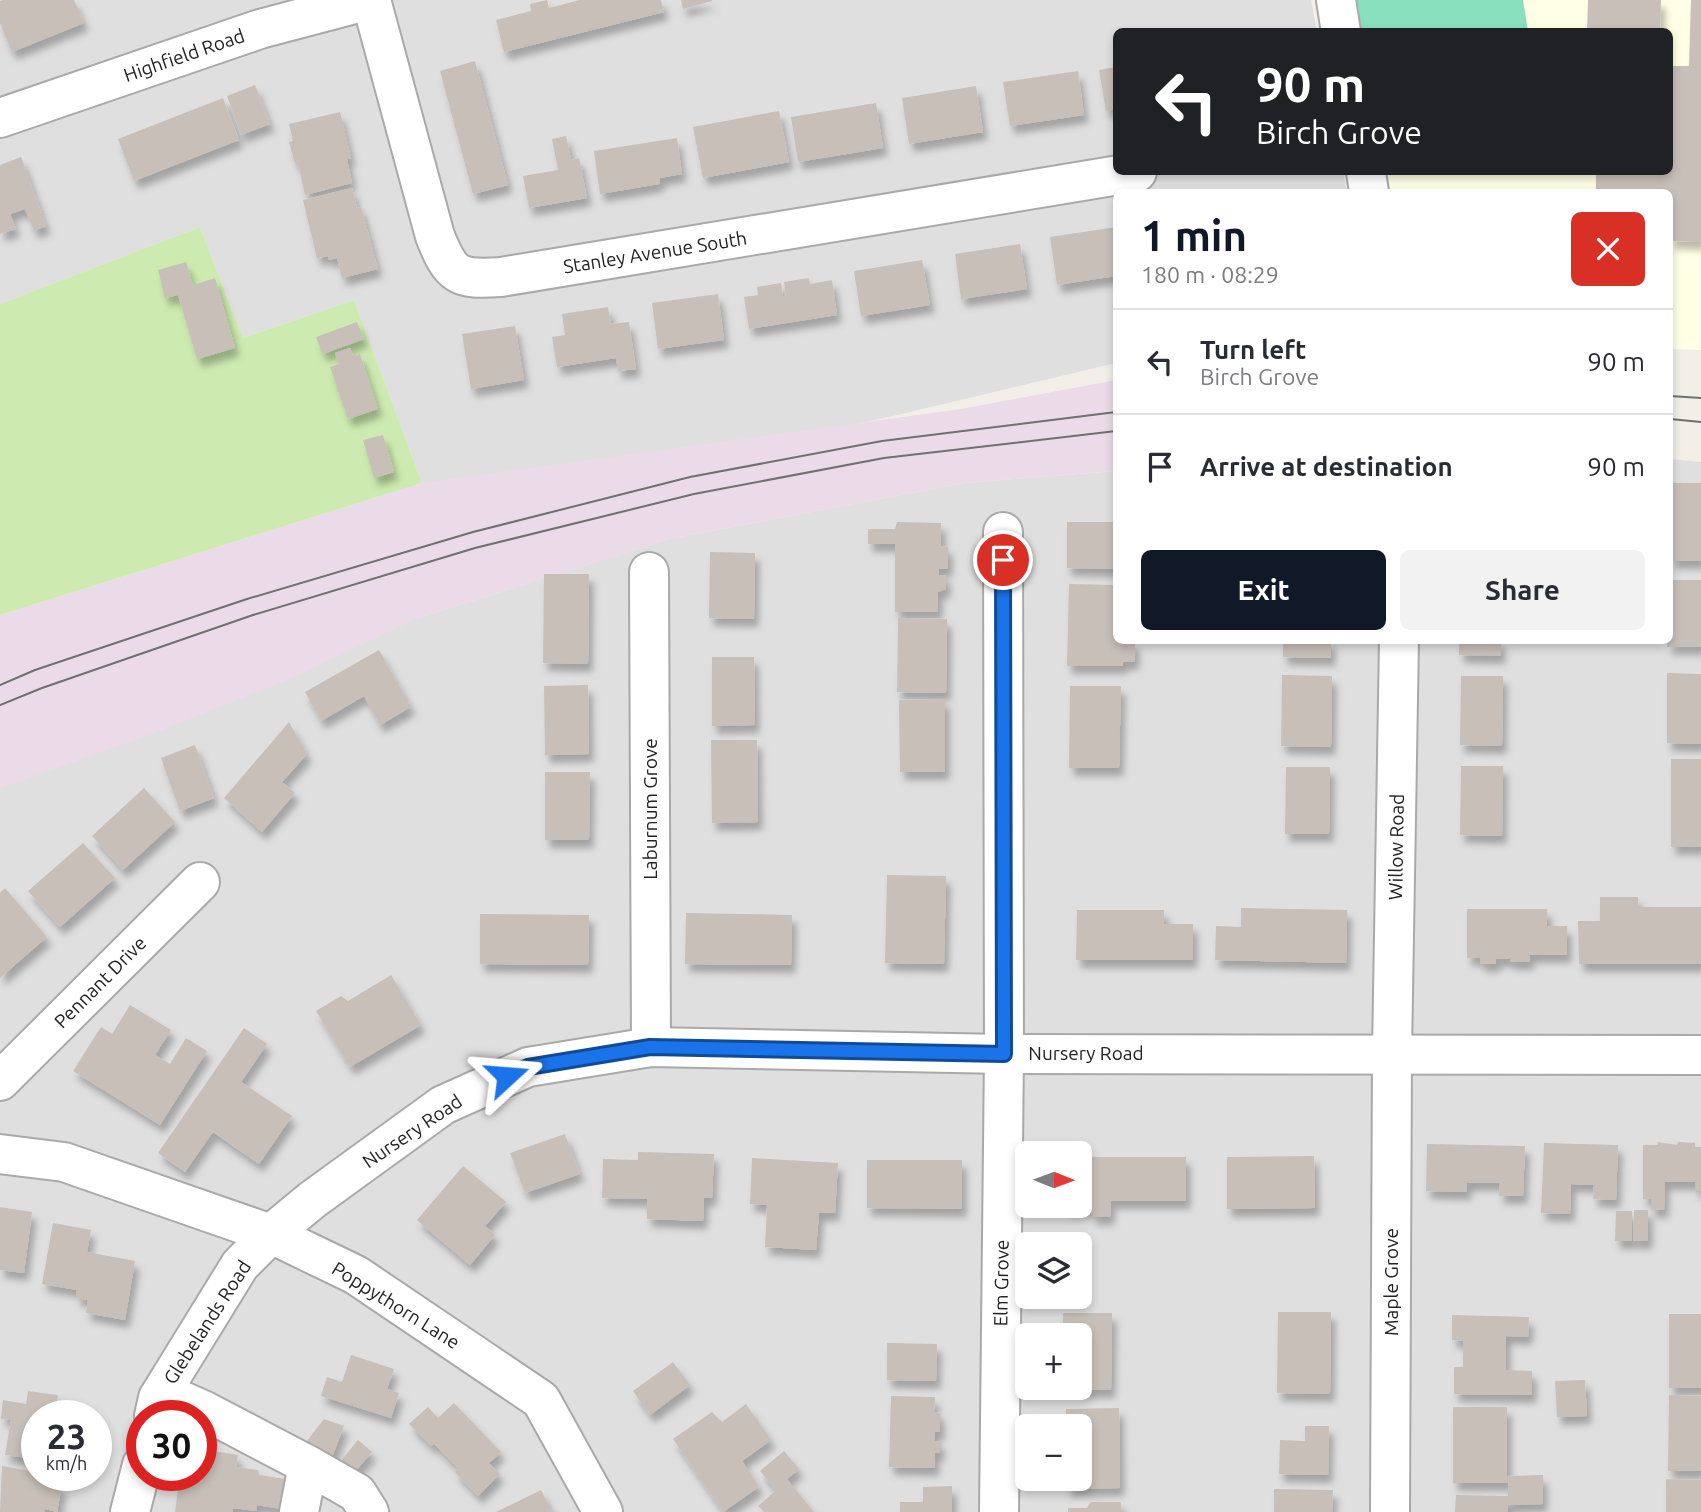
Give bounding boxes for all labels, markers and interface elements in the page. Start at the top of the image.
street label: Highfield Road [121,24,247,86]
icon: left [1141,56,1232,147]
text: 90 m [1256,56,1365,111]
text: Birch Grove [1256,114,1422,150]
text: 1 min [1141,212,1247,259]
button: close [1571,212,1645,286]
street label: Stanley Avenue South [562,227,748,277]
text: 180 m · 08:29 [1141,262,1279,287]
text: Turn left [1200,335,1306,364]
icon: left [1141,343,1179,381]
text: 90 m [1587,347,1645,376]
text: Birch Grove [1200,364,1319,389]
icon: arrive [1141,448,1179,486]
text: Arrive at destination [1200,452,1453,481]
text: 90 m [1587,452,1645,481]
pin [973,530,1033,590]
icon: arrive [984,541,1022,579]
button: Exit [1141,550,1386,630]
button: Share [1400,550,1645,630]
street label: Laburnum Grove [639,738,661,880]
street label: Willow Road [1384,794,1408,900]
street label: Pennant Drive [50,932,150,1032]
position arrow [470,1039,544,1113]
street label: Nursery Road [1028,1042,1144,1064]
street label: Nursery Road [358,1090,466,1172]
north arrow [1015,1141,1092,1218]
map controls [1015,1141,1092,1491]
street label: Maple Grove [1380,1228,1402,1336]
button: layers [1015,1232,1092,1309]
street label: Elm Grove [989,1239,1013,1327]
street label: Glebelands Road [159,1256,255,1388]
street label: Poppythorn Lane [328,1257,464,1353]
button: + [1015,1323,1092,1400]
speed limit sign: 30 [126,1400,217,1491]
button: − [1015,1414,1092,1491]
text: 23 [47,1416,86,1456]
text: km/h [46,1453,87,1473]

